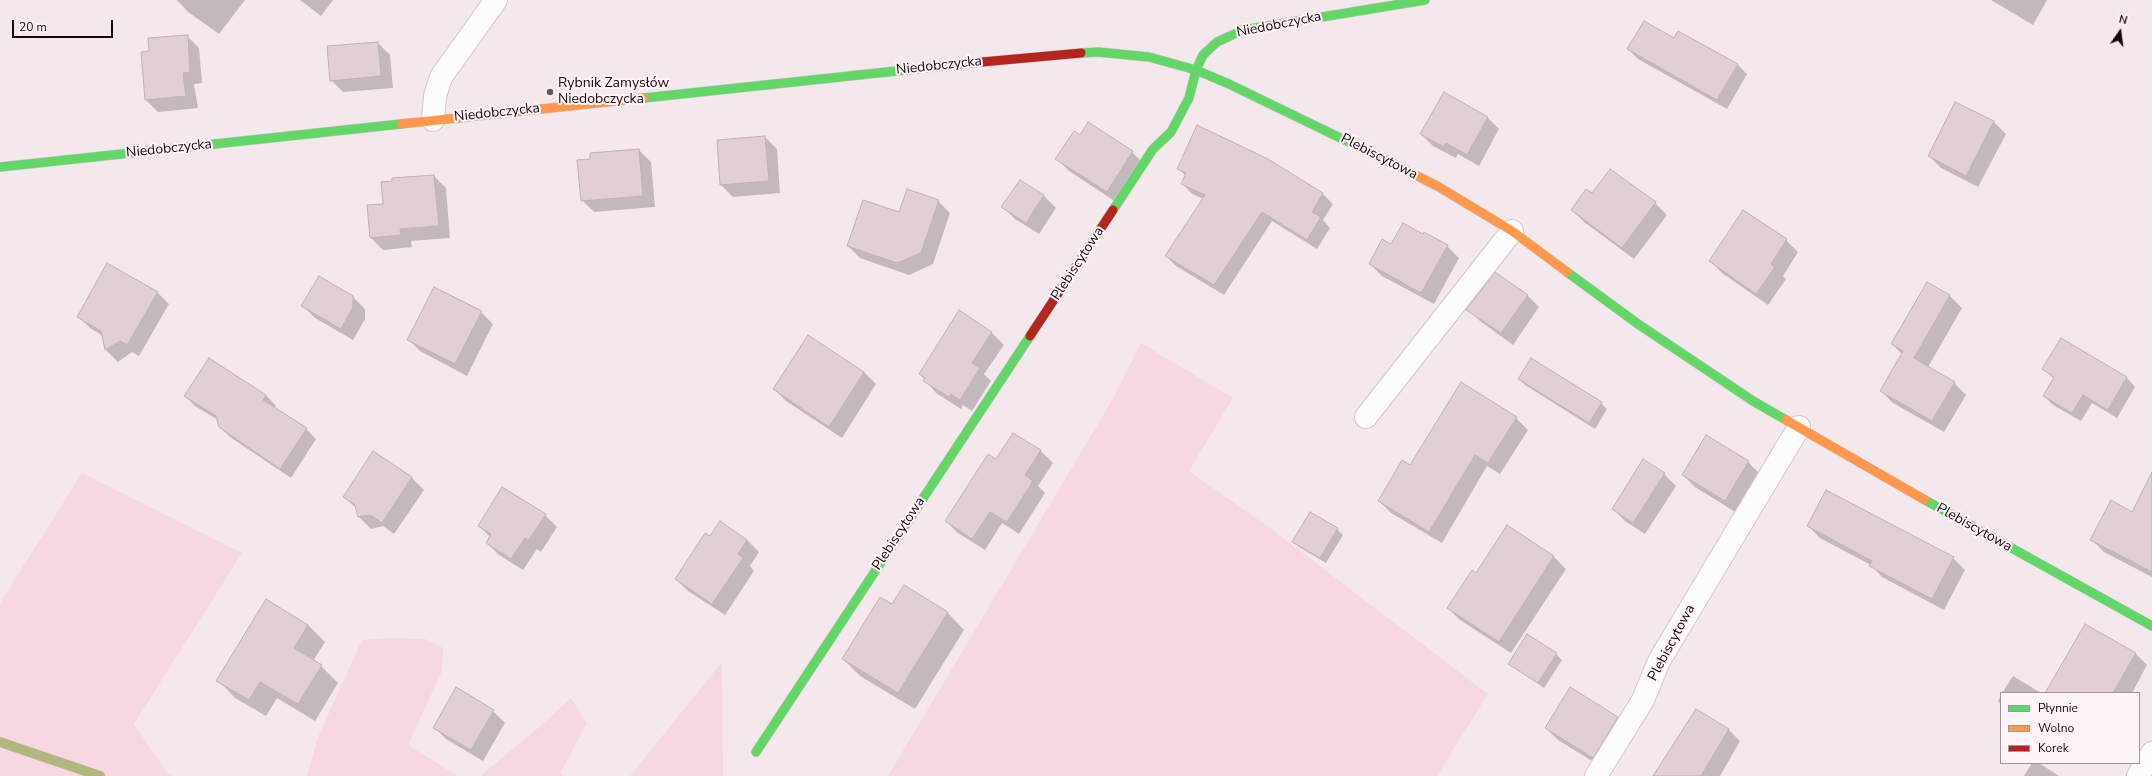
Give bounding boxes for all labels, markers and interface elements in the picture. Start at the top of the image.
street label: Niedobczycka [1235,9,1323,41]
scale bar [14,12,115,38]
north arrow [2100,12,2140,52]
text: N [2117,12,2129,28]
text: 20 m [19,19,47,35]
street label: Niedobczycka [895,53,983,79]
place label: Rybnik Zamysłów Niedobczycka [558,76,669,108]
marker: Rybnik Zamysłów Niedobczycka [545,87,555,97]
street label: Niedobczycka [453,100,541,126]
street label: Plebiscytowa [1338,130,1420,184]
street label: Niedobczycka [125,136,213,162]
street label: Plebiscytowa [1048,224,1108,304]
street label: Plebiscytowa [869,494,929,574]
street label: Plebiscytowa [1933,500,2015,556]
street label: Plebiscytowa [1645,602,1699,684]
legend [2000,692,2140,764]
text: Płynnie [2038,700,2078,716]
text: Wolno [2038,720,2074,736]
text: Korek [2038,740,2069,756]

